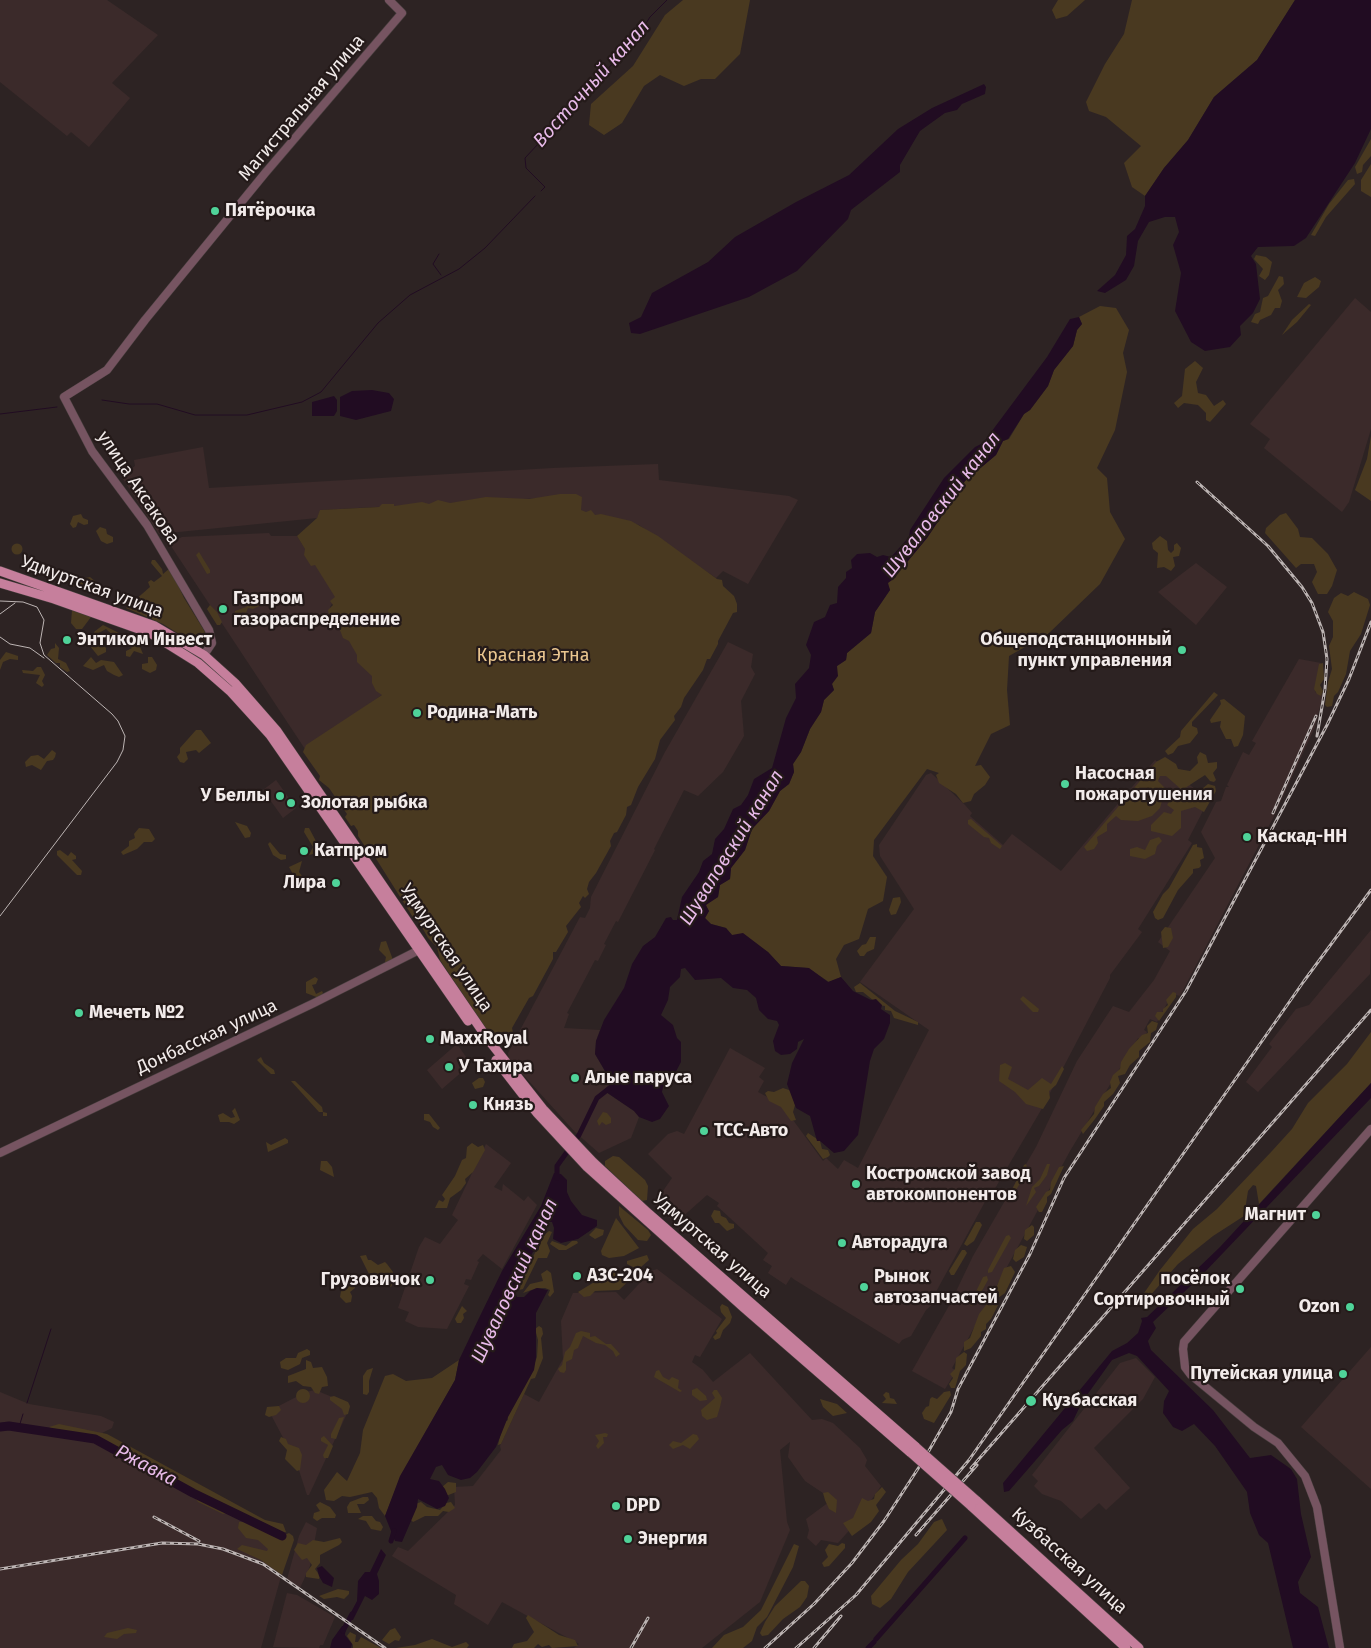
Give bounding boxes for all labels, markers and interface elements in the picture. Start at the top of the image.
water label: Восточный канал [529,16,655,152]
street label: Магистральная улица [234,30,370,186]
place label: Пятёрочка [225,200,316,222]
marker: Пятёрочка [209,205,221,217]
street label: улица Аксакова [92,427,184,549]
water label: Шуваловский канал [878,428,1006,582]
street label: Удмуртская улица [18,551,166,623]
place label: Газпром газораспределение [233,588,400,630]
marker: Газпром газораспределение [217,603,229,615]
place label: Энтиком Инвест [77,629,212,651]
place label: Общеподстанционный пункт управления [980,629,1172,672]
marker: Энтиком Инвест [61,634,73,646]
marker: Общеподстанционный пункт управления [1176,644,1188,656]
park label: Красная Этна [477,645,589,667]
place label: Родина-Мать [427,702,537,724]
marker: Родина-Мать [411,707,423,719]
place label: Насосная пожаротушения [1075,763,1213,806]
water label: Шуваловский канал [675,766,789,930]
marker: Насосная пожаротушения [1059,778,1071,790]
place label: У Беллы [201,785,270,807]
marker: У Беллы [274,790,286,802]
place label: Золотая рыбка [301,792,428,814]
marker: Золотая рыбка [285,797,297,809]
place label: Каскад-НН [1257,826,1347,848]
marker: Каскад-НН [1241,831,1253,843]
place label: Катпром [314,840,387,862]
marker: Катпром [298,845,310,857]
place label: Лира [283,872,326,894]
marker: Лира [330,877,342,889]
street label: Удмуртская улица [395,880,497,1016]
street label: Донбасская улица [133,995,281,1079]
place label: Мечеть №2 [89,1002,184,1024]
marker: Мечеть №2 [73,1007,85,1019]
place label: MaxxRoyal [440,1028,528,1050]
marker: MaxxRoyal [424,1033,436,1045]
place label: У Тахира [459,1056,533,1078]
marker: У Тахира [443,1061,455,1073]
place label: Алые паруса [585,1067,692,1089]
marker: Алые паруса [569,1072,581,1084]
place label: Князь [483,1094,533,1116]
marker: Князь [467,1099,479,1111]
place label: ТСС-Авто [714,1120,788,1142]
marker: ТСС-Авто [698,1125,710,1137]
place label: Костромской завод автокомпонентов [866,1163,1030,1206]
marker: Костромской завод автокомпонентов [850,1178,862,1190]
street label: Удмуртская улица [648,1189,776,1303]
water label: Шуваловский канал [467,1195,563,1367]
place label: Магнит [1245,1204,1306,1226]
marker: Магнит [1310,1209,1322,1221]
place label: Авторадуга [852,1232,948,1254]
marker: Авторадуга [836,1237,848,1249]
place label: АЗС-204 [587,1265,653,1287]
place label: Рынок автозапчастей [874,1266,998,1308]
place label: посёлок Сортировочный [1094,1268,1230,1310]
place label: Грузовичок [321,1269,420,1291]
marker: АЗС-204 [571,1270,583,1282]
marker: Грузовичок [424,1274,436,1286]
marker: Рынок автозапчастей [858,1281,870,1293]
marker: посёлок Сортировочный [1234,1283,1246,1295]
place label: Ozon [1299,1296,1340,1318]
marker: Ozon [1344,1301,1356,1313]
place label: Путейская улица [1190,1363,1333,1385]
marker: Путейская улица [1337,1368,1349,1380]
place label: Кузбасская [1042,1390,1137,1412]
marker: Кузбасская [1024,1394,1038,1408]
water label: Ржавка [111,1440,181,1492]
place label: DPD [626,1495,660,1517]
marker: DPD [610,1500,622,1512]
street label: Кузбасская улица [1007,1503,1131,1619]
place label: Энергия [638,1528,707,1550]
marker: Энергия [622,1533,634,1545]

